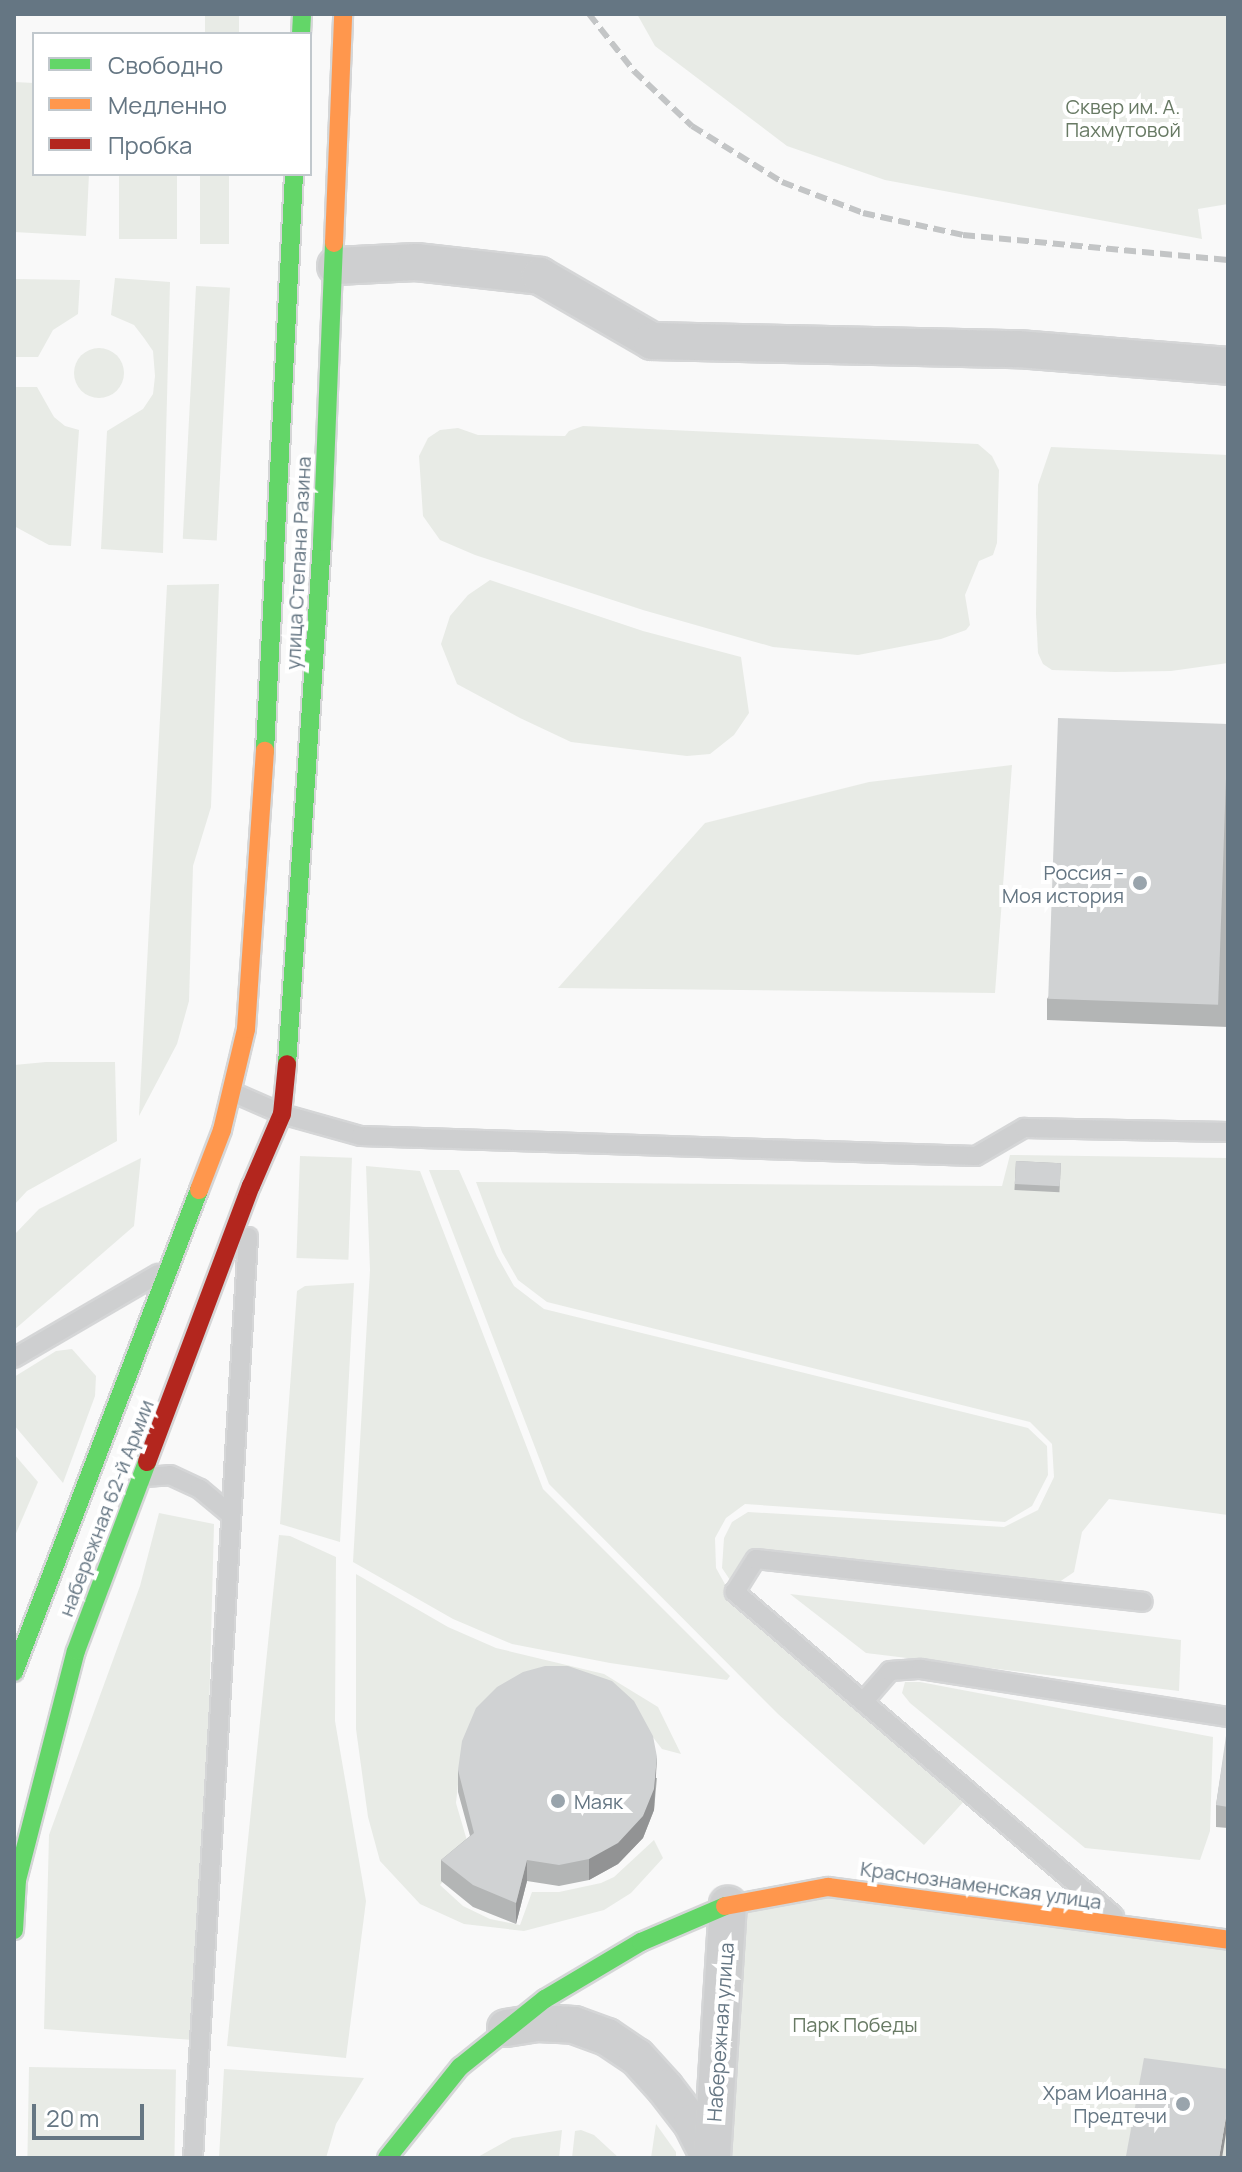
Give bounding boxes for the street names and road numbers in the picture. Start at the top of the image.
street label: улица Степана Разина [280,456,316,670]
street label: набережная 62-й Армии [54,1396,158,1620]
street label: Краснознаменская улица [859,1856,1103,1914]
street label: Набережная улица [702,1942,738,2122]

